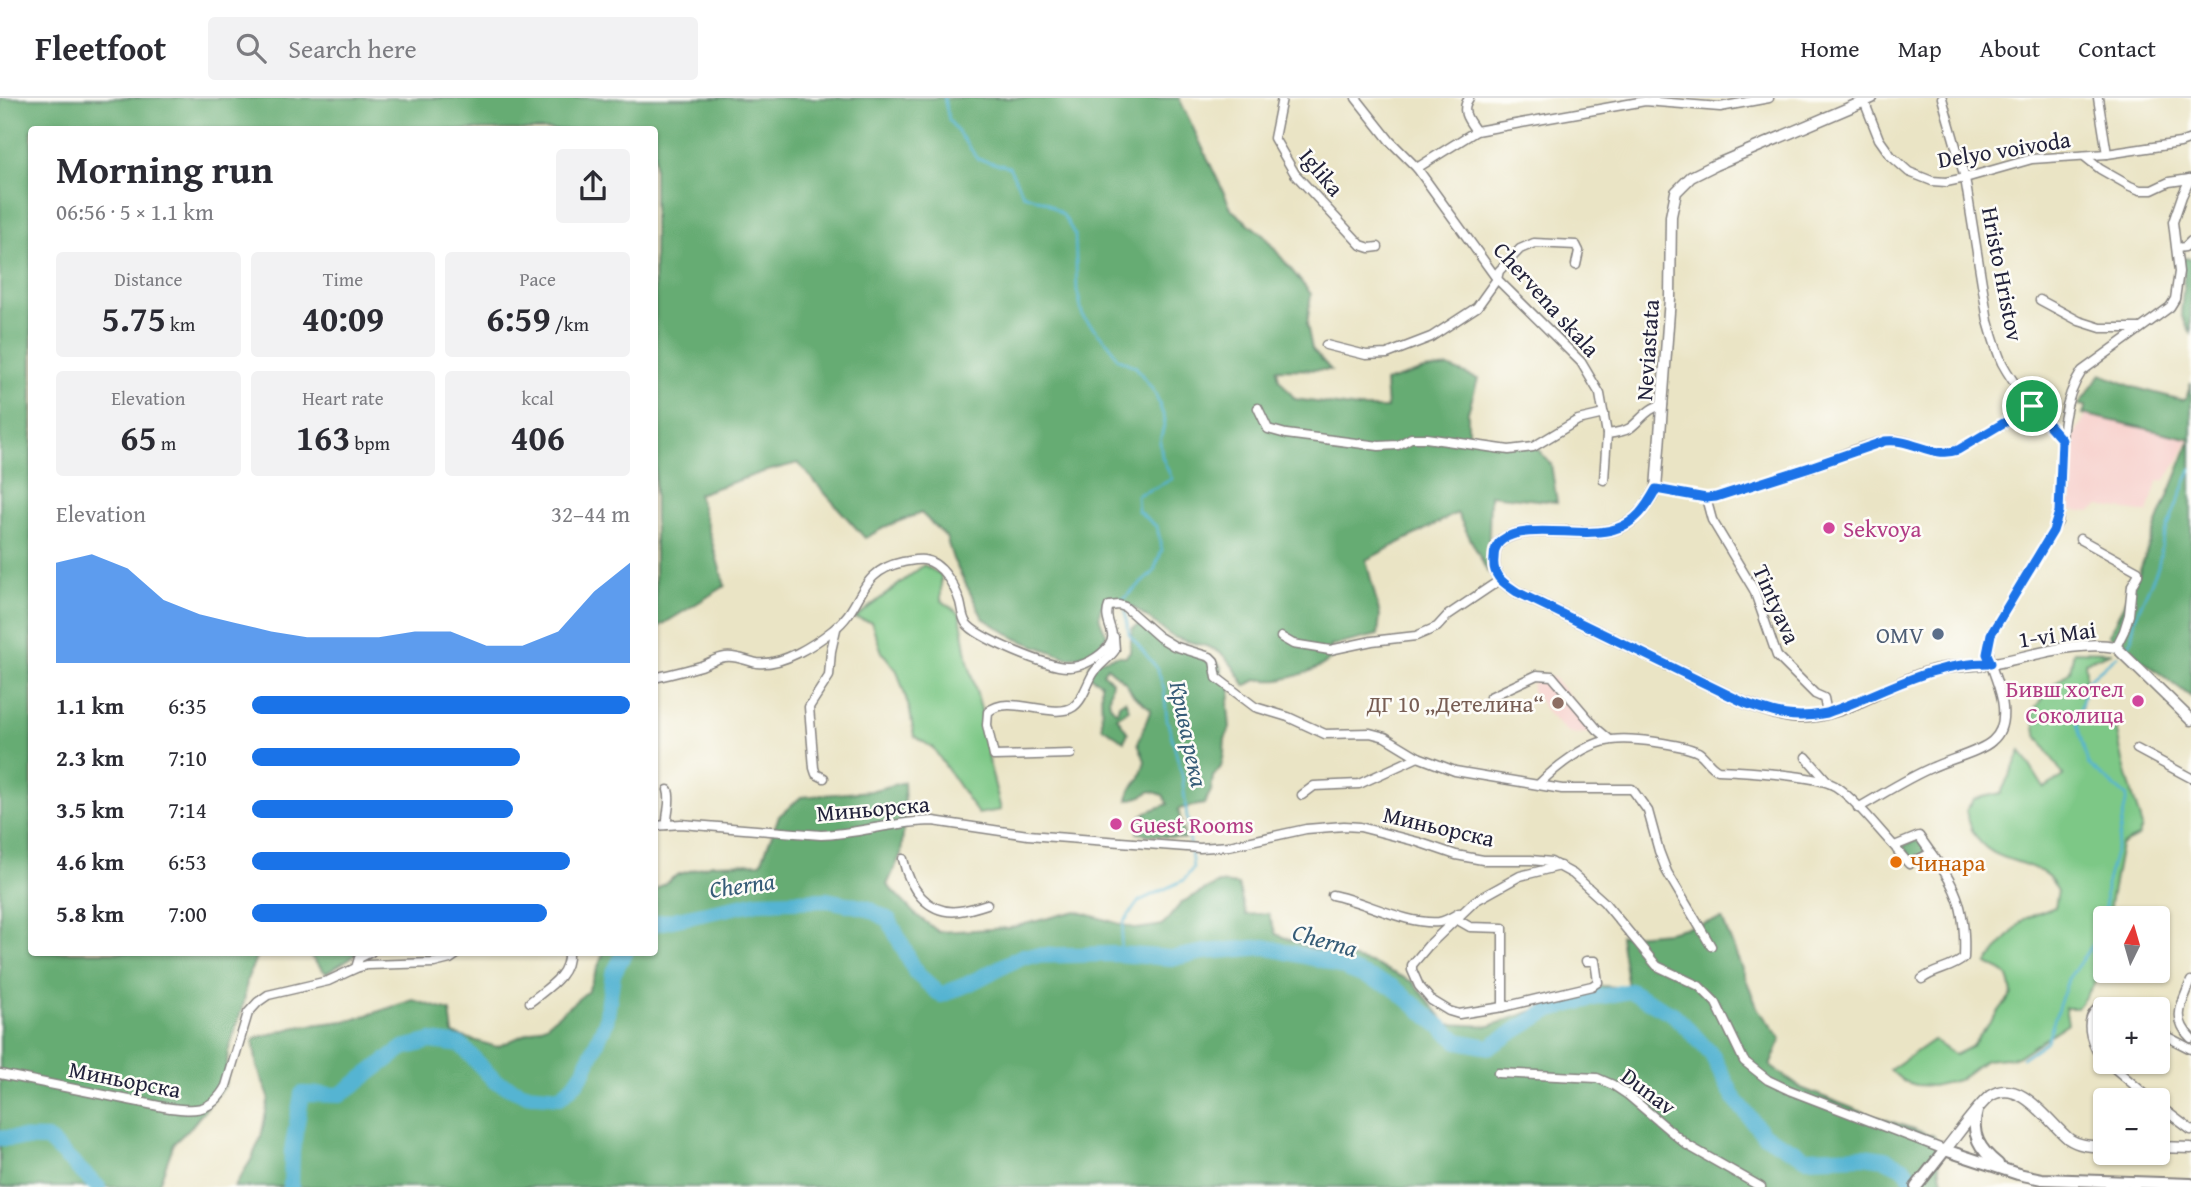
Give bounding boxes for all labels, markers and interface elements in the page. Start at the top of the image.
search box [208,17,698,80]
text: Fleetfoot [35,24,166,72]
icon: search [232,29,270,67]
text: Search here [288,29,417,68]
text: Home [1801,31,1860,66]
text: Map [1898,31,1942,66]
text: About [1980,31,2040,66]
text: Contact [2078,31,2156,66]
street label: Delyo voivoda [1935,122,2073,176]
text: Morning run [56,141,273,197]
street label: Iglika [1292,141,1352,203]
button: share [556,149,630,223]
text: 06:56 · 5 × 1.1 km [56,195,214,228]
street label: Hristo Hristov [1974,204,2032,345]
street label: Chervena skala [1486,234,1608,364]
text: Distance [114,265,182,293]
text: Time [323,265,363,293]
text: Pace [519,265,556,293]
text: 5.75 [102,293,166,344]
text: 40:09 [302,293,384,344]
text: 6:59 [486,293,551,344]
street label: Neviastata [1627,298,1667,402]
text: km [166,310,195,338]
text: /km [551,310,589,338]
pin [2002,376,2062,436]
text: Elevation [111,384,186,412]
text: Heart rate [302,384,384,412]
text: kcal [521,384,554,412]
icon: arrive [2013,387,2051,425]
text: 65 [120,412,157,463]
text: 163 [296,412,350,463]
text: 406 [510,412,565,463]
text: m [157,429,176,457]
text: bpm [350,429,390,457]
text: Elevation [56,497,146,530]
text: 32–44 m [551,497,630,530]
place label: Sekvoya [1843,512,1922,545]
marker: Sekvoya [1821,520,1837,536]
street label: Tintyava [1745,559,1809,649]
street label: 1-vi Mai [2016,612,2098,656]
place label: OMV [1876,618,1924,651]
marker: OMV [1930,626,1946,642]
place label: Бивш хотел Соколица [2006,672,2124,731]
water label: Крива река [1161,678,1217,790]
place label: ДГ 10 „Детелина“ [1366,687,1544,720]
text: 1.1 km [56,689,124,722]
text: 6:35 [168,689,207,722]
marker: Бивш хотел Соколица [2130,693,2146,709]
marker: ДГ 10 „Детелина“ [1550,695,1566,711]
text: 2.3 km [56,741,124,774]
text: 7:10 [168,741,207,774]
street label: Миньорска [815,787,931,829]
text: 3.5 km [56,793,124,826]
text: 7:14 [168,793,207,826]
street label: Миньорска [1380,797,1498,855]
place label: Guest Rooms [1130,808,1254,841]
marker: Guest Rooms [1108,816,1124,832]
text: 4.6 km [56,845,124,878]
text: 6:53 [168,845,207,878]
place label: Чинара [1910,846,1985,879]
marker: Чинара [1888,854,1904,870]
water label: Cherna [707,863,777,907]
text: 5.8 km [56,897,124,930]
text: 7:00 [168,897,207,930]
north arrow [2093,906,2170,984]
map controls [2093,906,2170,1165]
water label: Cherna [1289,914,1361,966]
button: + [2093,997,2170,1074]
street label: Миньорска [66,1052,184,1106]
street label: Dunav [1615,1059,1684,1123]
button: − [2093,1088,2170,1165]

